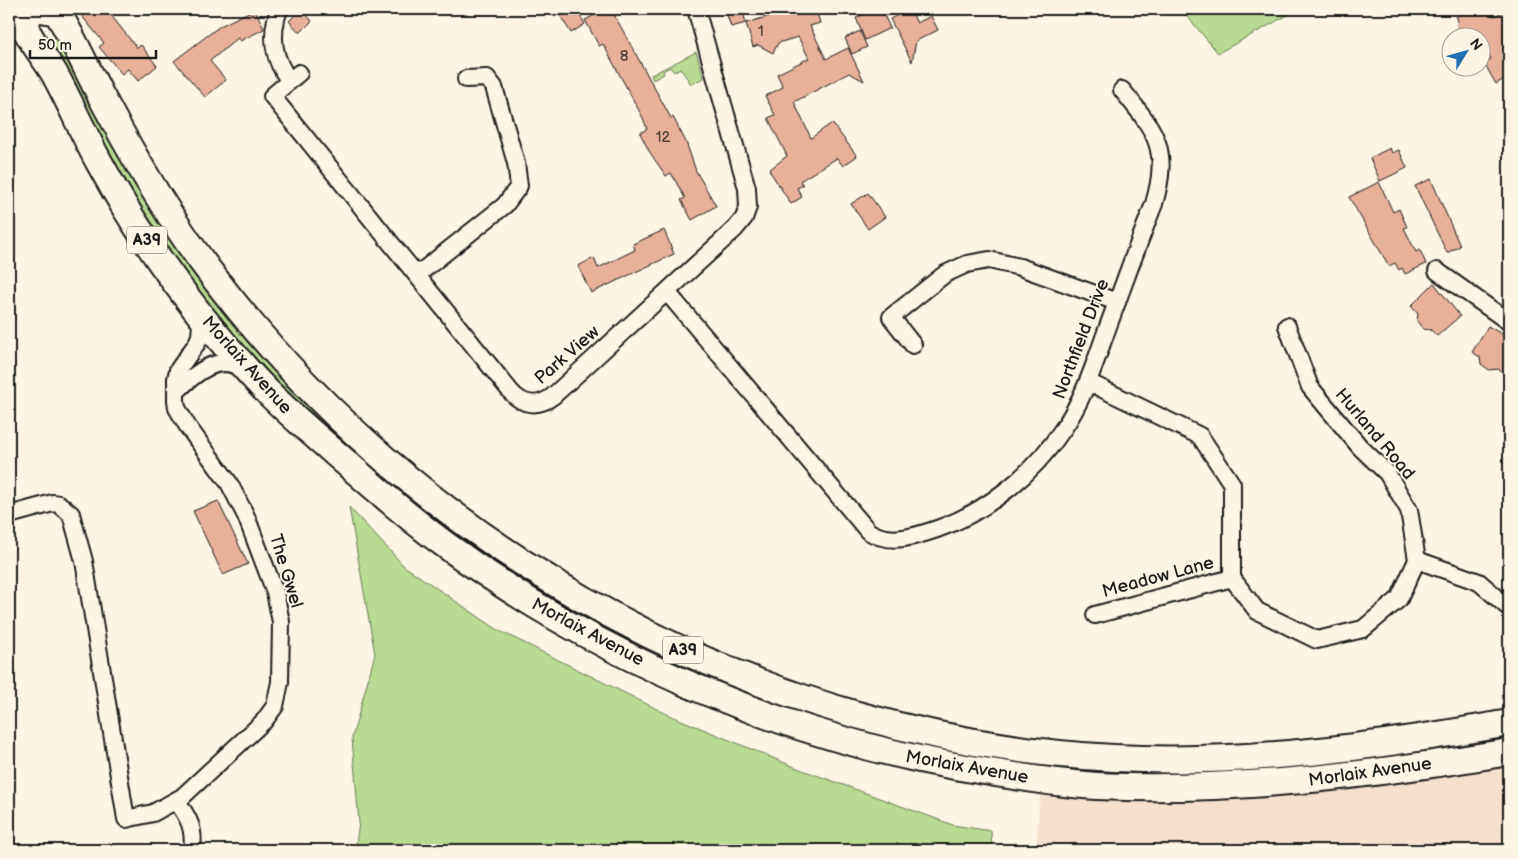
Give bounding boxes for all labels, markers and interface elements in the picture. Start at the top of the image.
house number: 1 [758,22,764,41]
scale bar [30,28,156,60]
north arrow [1440,28,1490,78]
text: N [1466,35,1486,54]
text: 50 m [38,36,72,55]
house number: 8 [620,47,629,66]
house number: 12 [656,128,670,147]
road number: A39 [127,226,167,254]
street label: Northfield Drive [1048,276,1114,402]
street label: Morlaix Avenue [198,312,297,418]
street label: Park View [530,321,604,389]
street label: Hurland Road [1331,384,1419,484]
street label: The Gwel [265,532,307,610]
street label: Meadow Lane [1100,552,1216,602]
street label: Morlaix Avenue [528,594,648,671]
road number: A39 [663,636,703,664]
street label: Morlaix Avenue [904,746,1030,788]
street label: Morlaix Avenue [1307,753,1433,791]

